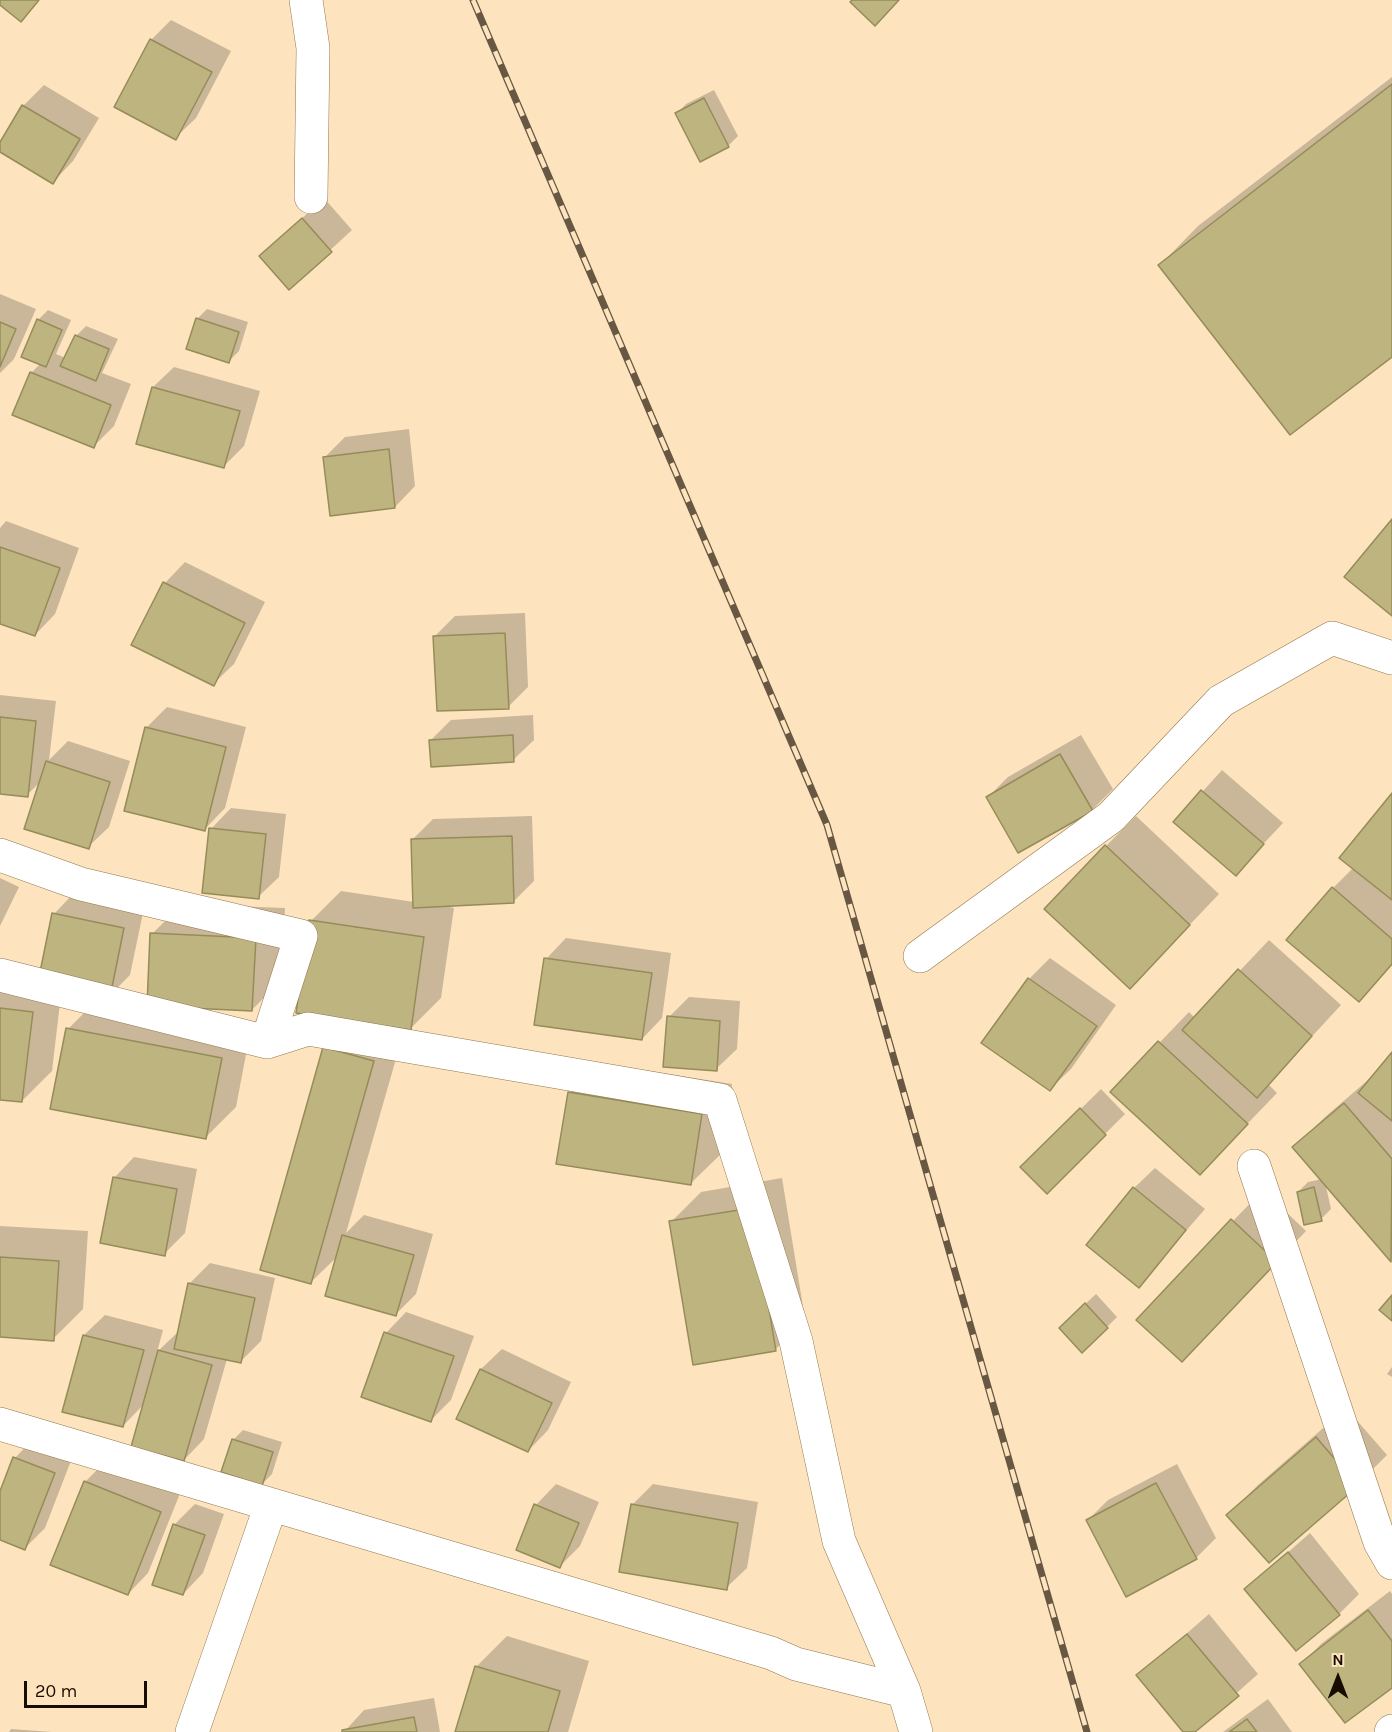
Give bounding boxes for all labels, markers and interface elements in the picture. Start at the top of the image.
north arrow [1308,1648,1368,1708]
text: N [1332,1650,1344,1669]
scale bar [27,1669,150,1707]
text: 20 m [35,1680,77,1702]

